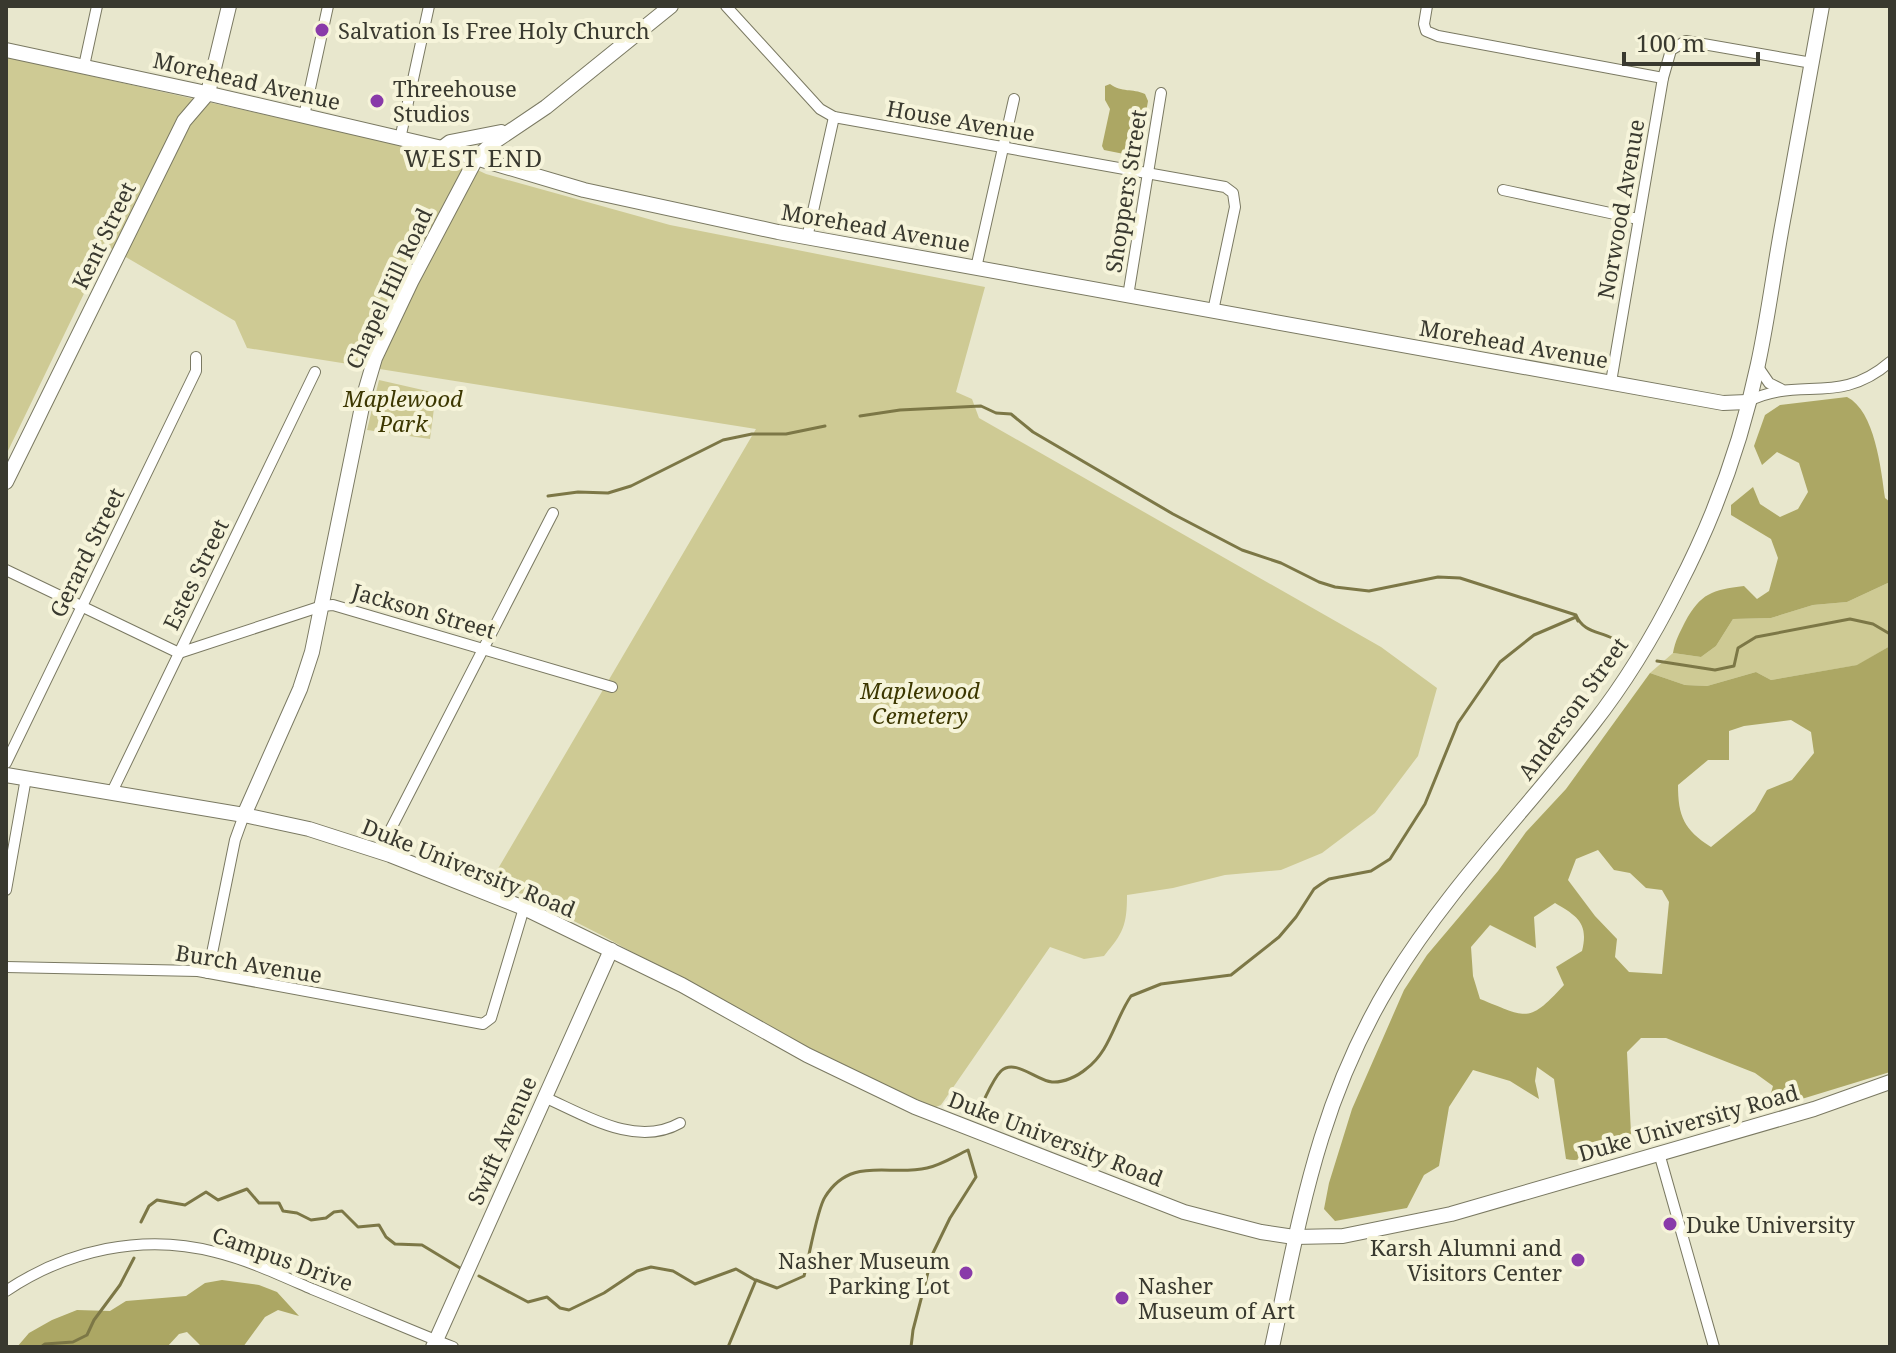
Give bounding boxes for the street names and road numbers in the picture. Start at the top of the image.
street label: Morehead Avenue [150,44,344,116]
street label: House Avenue [884,92,1038,148]
street label: Shoppers Street [1097,107,1153,275]
street label: Norwood Avenue [1589,117,1651,301]
street label: Kent Street [64,176,142,294]
street label: Morehead Avenue [779,196,973,258]
street label: Chapel Hill Road [338,202,439,373]
street label: Morehead Avenue [1417,312,1611,374]
street label: Gerard Street [42,482,130,622]
street label: Estes Street [155,513,235,635]
street label: Jackson Street [348,575,499,645]
street label: Anderson Street [1510,631,1634,785]
street label: Duke University Road [358,810,581,924]
street label: Burch Avenue [174,937,324,989]
street label: Swift Avenue [459,1071,543,1209]
street label: Duke University Road [1574,1076,1802,1168]
street label: Duke University Road [944,1083,1168,1193]
street label: Campus Drive [208,1219,358,1297]

